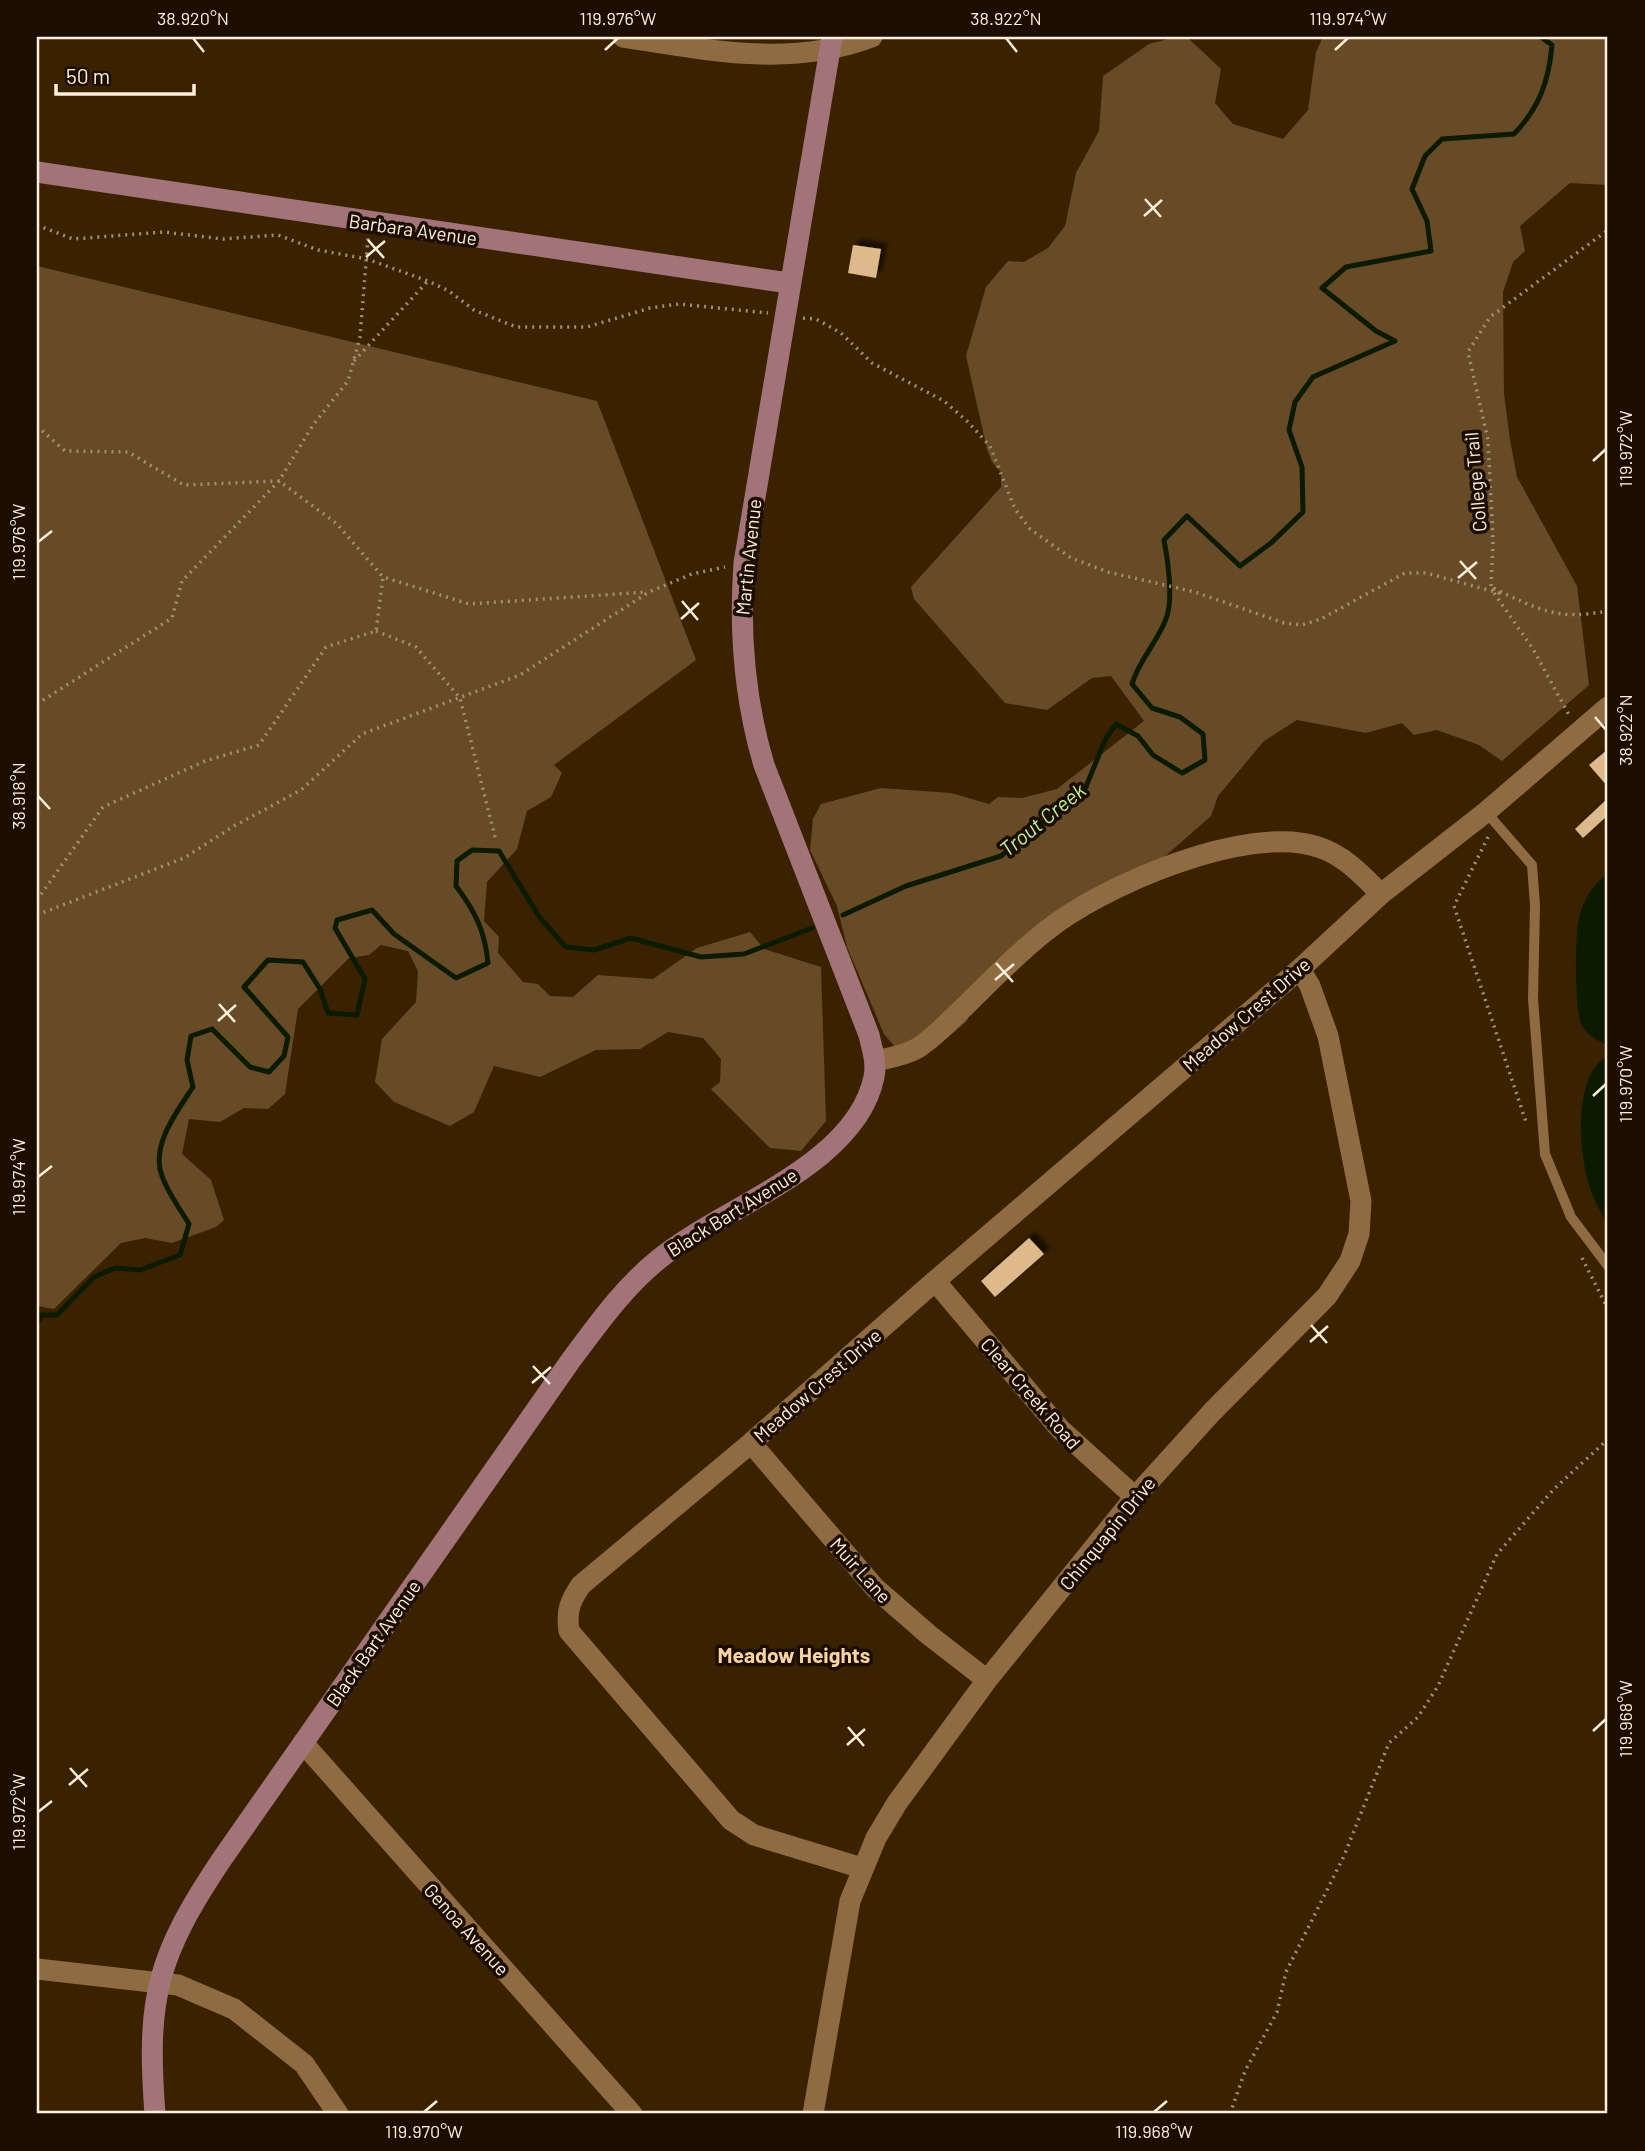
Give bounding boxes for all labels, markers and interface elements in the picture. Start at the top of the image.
text: 38.920°N [157,7,229,29]
text: 119.976°W [580,7,657,29]
text: 38.922°N [970,7,1042,29]
text: 119.974°W [1309,7,1387,29]
scale bar [56,52,194,96]
text: 50 m [66,63,110,88]
street label: Barbara Avenue [347,209,479,249]
text: 119.972°W [1614,410,1636,488]
street label: College Trail [1459,431,1491,533]
street label: Martin Avenue [730,498,766,616]
text: 119.976°W [7,503,29,580]
text: 38.922°N [1614,694,1636,766]
text: 38.918°N [7,762,29,830]
water label: Trout Creek [994,776,1090,861]
street label: Meadow Crest Drive [1177,952,1315,1076]
text: 119.970°W [1614,1045,1636,1123]
text: 119.974°W [7,1138,29,1216]
street label: Black Bart Avenue [663,1163,801,1261]
street label: Meadow Crest Drive [748,1323,886,1447]
street label: Clear Creek Road [976,1333,1086,1453]
street label: Chinquapin Drive [1054,1472,1160,1594]
street label: Muir Lane [826,1533,896,1607]
street label: Black Bart Avenue [321,1575,425,1711]
district label: Meadow Heights [718,1642,870,1667]
text: 119.968°W [1614,1680,1636,1758]
text: 119.972°W [7,1773,29,1851]
street label: Genoa Avenue [420,1878,514,1980]
text: 119.970°W [385,2120,463,2142]
text: 119.968°W [1115,2120,1193,2142]

